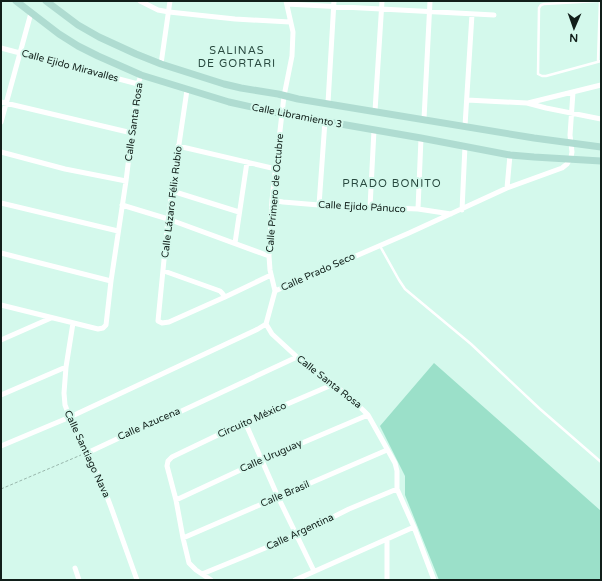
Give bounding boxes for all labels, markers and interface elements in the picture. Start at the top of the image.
north arrow [554,8,594,48]
text: N [569,31,578,44]
district label: SALINAS DE GORTARI [198,44,276,70]
street label: Calle Ejido Miravalles [20,47,120,85]
street label: Calle Santa Rosa [123,82,145,162]
street label: Calle Libramiento 3 [251,101,343,131]
street label: Calle Primero de Octubre [264,133,286,253]
street label: Calle Lázaro Félix Rubio [159,145,185,259]
district label: PRADO BONITO [342,177,442,190]
street label: Calle Ejido Pánuco [318,199,406,215]
street label: Calle Prado Seco [279,250,357,294]
street label: Calle Santa Rosa [294,353,364,411]
street label: Circuito México [216,399,288,441]
street label: Calle Azucena [116,405,182,443]
street label: Calle Santiago Nava [62,408,112,500]
street label: Calle Uruguay [238,437,304,475]
street label: Calle Brasil [259,478,311,510]
street label: Calle Argentina [264,511,336,553]

